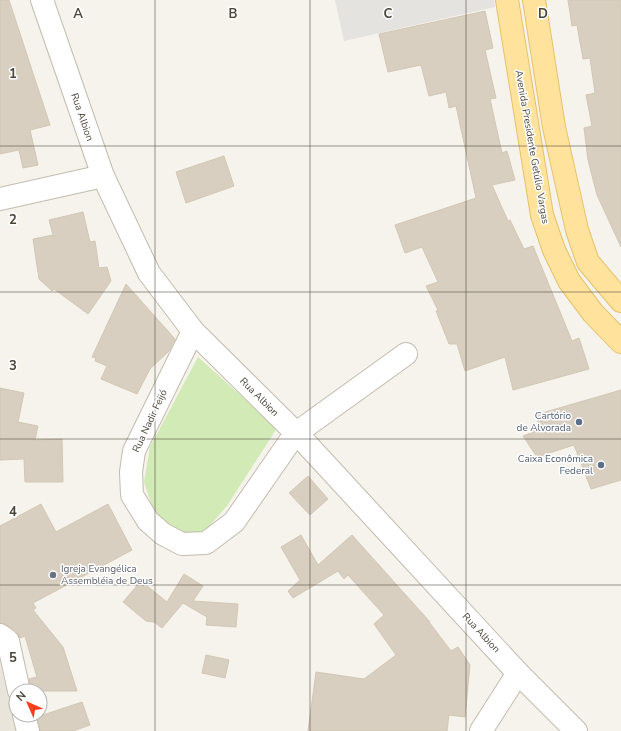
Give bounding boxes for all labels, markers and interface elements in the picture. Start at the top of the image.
text: A [73,5,83,23]
text: B [229,5,238,23]
text: C [384,5,393,23]
text: D [538,5,548,23]
text: 1 [9,65,17,83]
street label: Avenida Presidente Getúlio Vargas [512,69,552,225]
street label: Rua Albion [67,91,97,143]
text: 2 [9,211,17,229]
text: 3 [9,357,17,375]
street label: Rua Albion [236,374,282,420]
street label: Rua Nadir Feijó [129,387,171,455]
place label: Cartório de Alvorada [517,409,571,435]
marker: Cartório de Alvorada [574,417,584,427]
place label: Caixa Econômica Federal [518,452,593,478]
marker: Caixa Econômica Federal [596,460,606,470]
text: 4 [9,503,17,521]
place label: Igreja Evangélica Assembléia de Deus [61,562,153,588]
marker: Igreja Evangélica Assembléia de Deus [48,570,58,580]
street label: Rua Albion [459,610,503,656]
text: 5 [9,649,17,667]
north arrow [8,683,48,723]
text: N [13,688,29,704]

